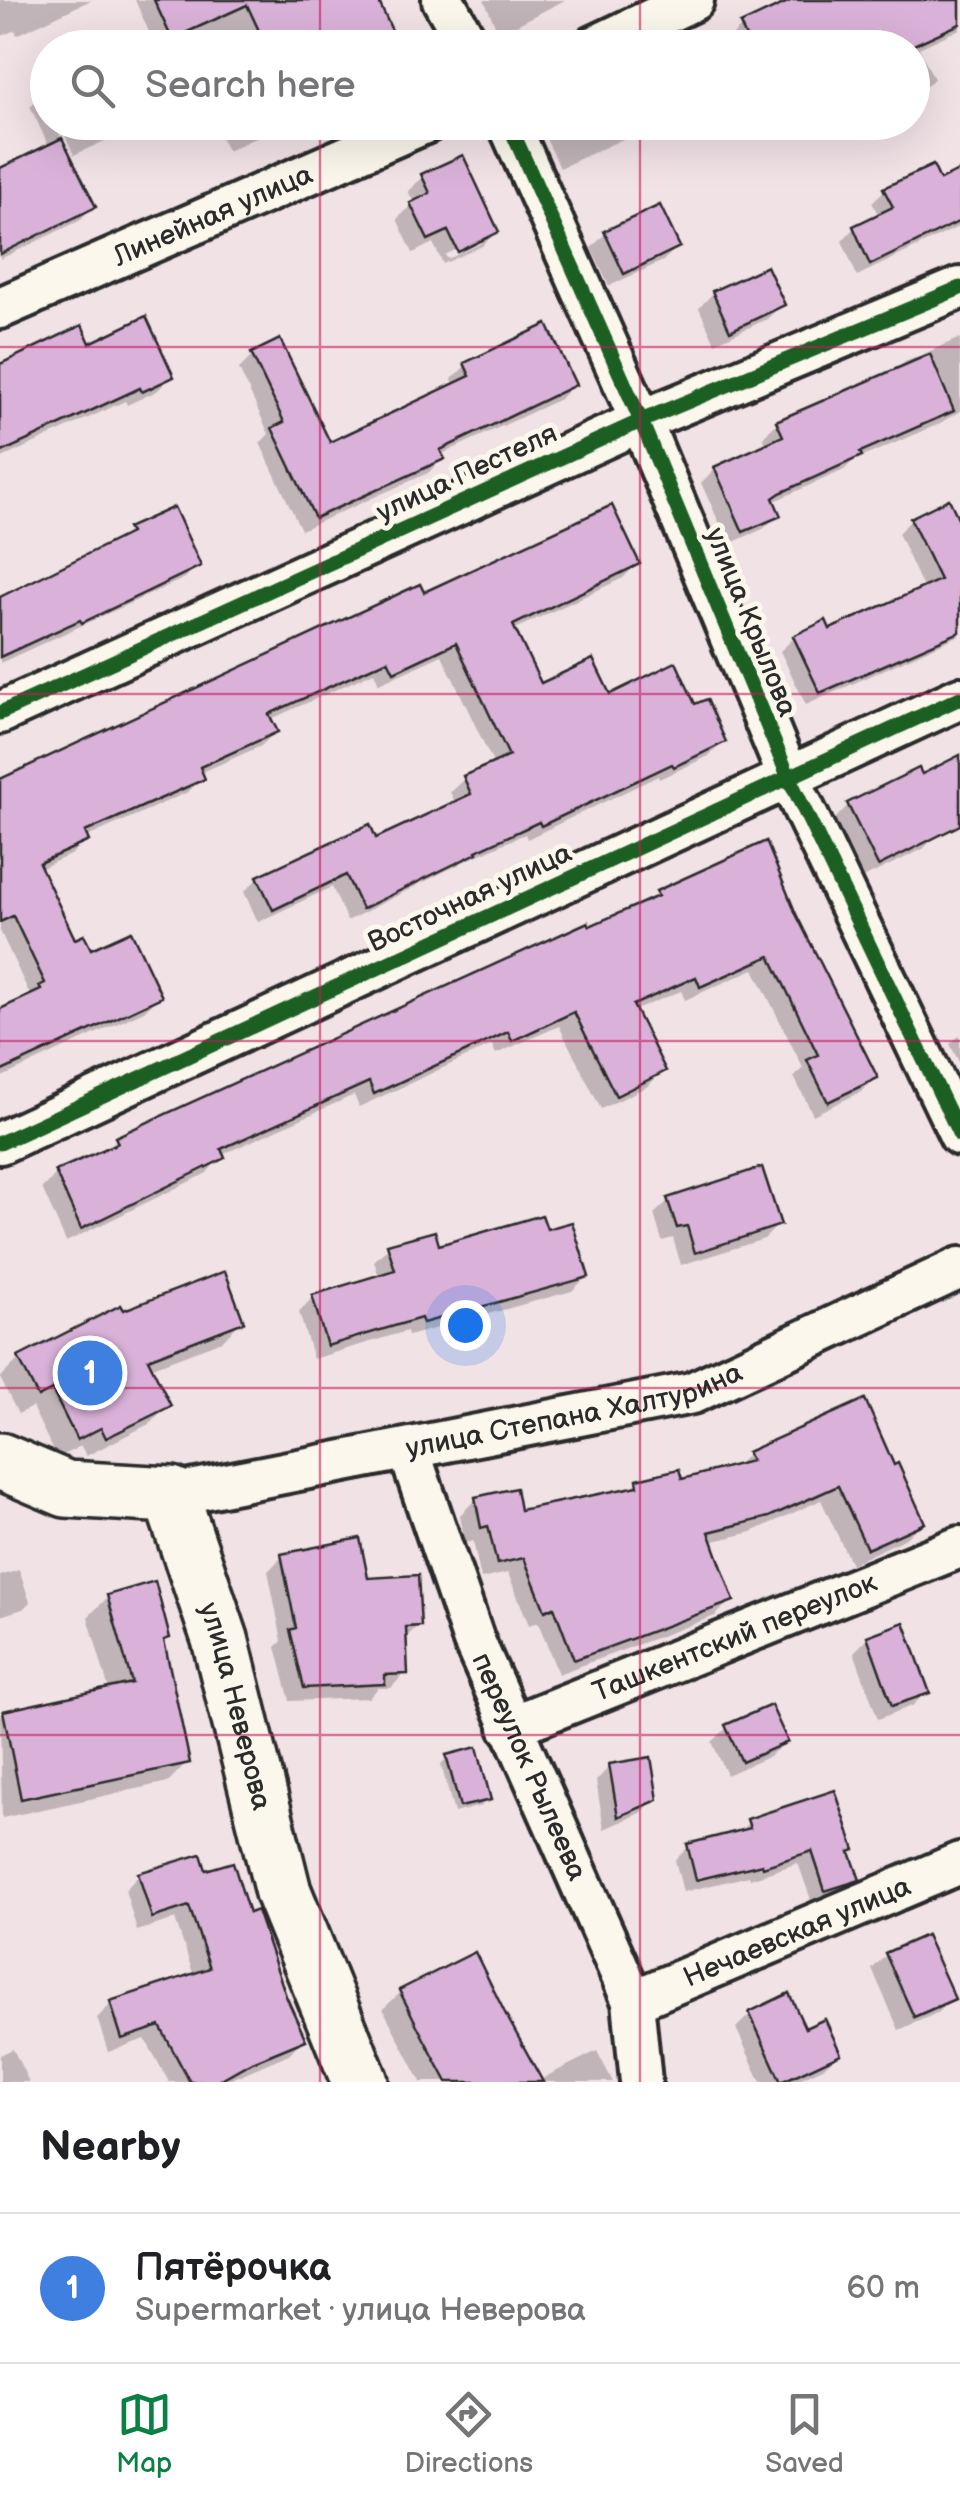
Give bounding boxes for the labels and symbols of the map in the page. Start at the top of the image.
street label: Линейная улица [107,157,318,274]
street label: улица Пестеля [371,417,563,529]
street label: улица Крылова [698,523,804,722]
street label: Восточная улица [363,836,577,960]
your location [440,1300,491,1351]
pin: 1 [58,1336,122,1410]
street label: улица Степана Халтурина [403,1355,748,1465]
street label: Ташкентский переулок [588,1566,881,1709]
street label: улица Неверова [192,1598,279,1814]
street label: переулок Рылеева [465,1648,594,1886]
street label: Нечаевская улица [679,1869,916,1994]

